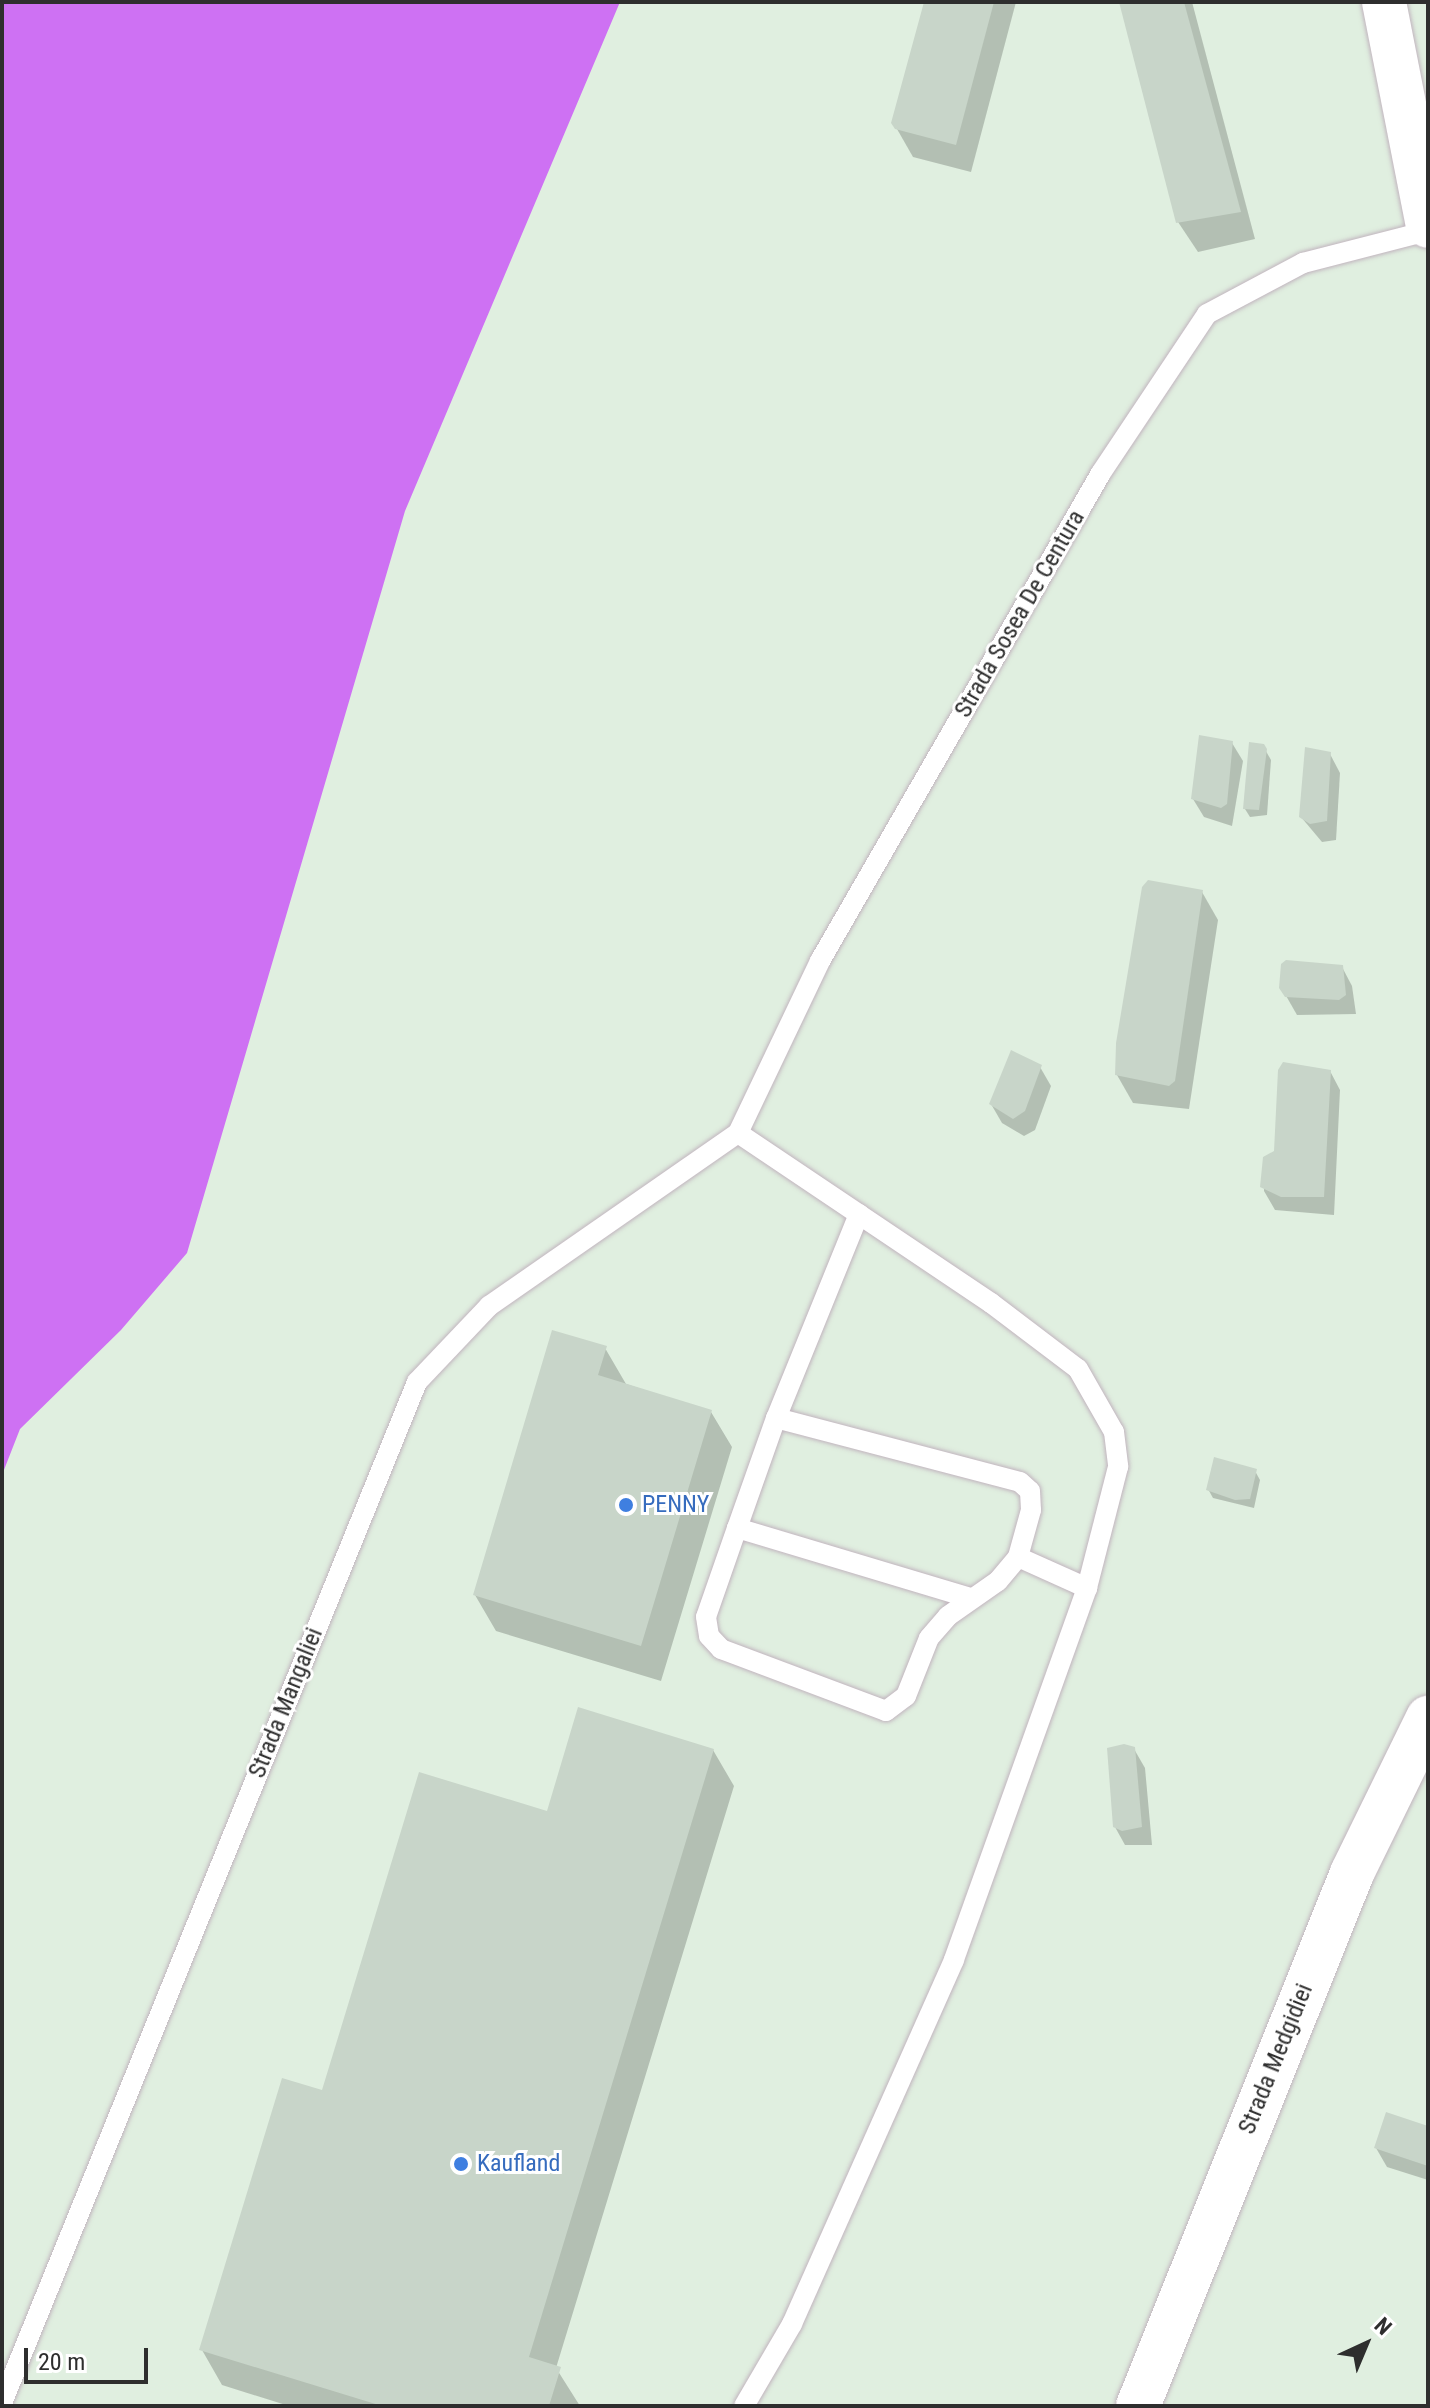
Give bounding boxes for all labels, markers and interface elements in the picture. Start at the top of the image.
street label: Strada Sosea De Centura [949,505,1091,723]
place label: PENNY [642,1491,709,1519]
marker: PENNY [617,1496,635,1514]
street label: Strada Mangaliei [243,1624,329,1782]
street label: Strada Medgidiei [1233,1980,1319,2138]
place label: Kaufland [477,2150,560,2178]
marker: Kaufland [452,2155,470,2173]
north arrow [1326,2304,1406,2384]
text: N [1369,2313,1397,2340]
scale bar [28,2332,152,2382]
text: 20 m [38,2348,85,2376]

